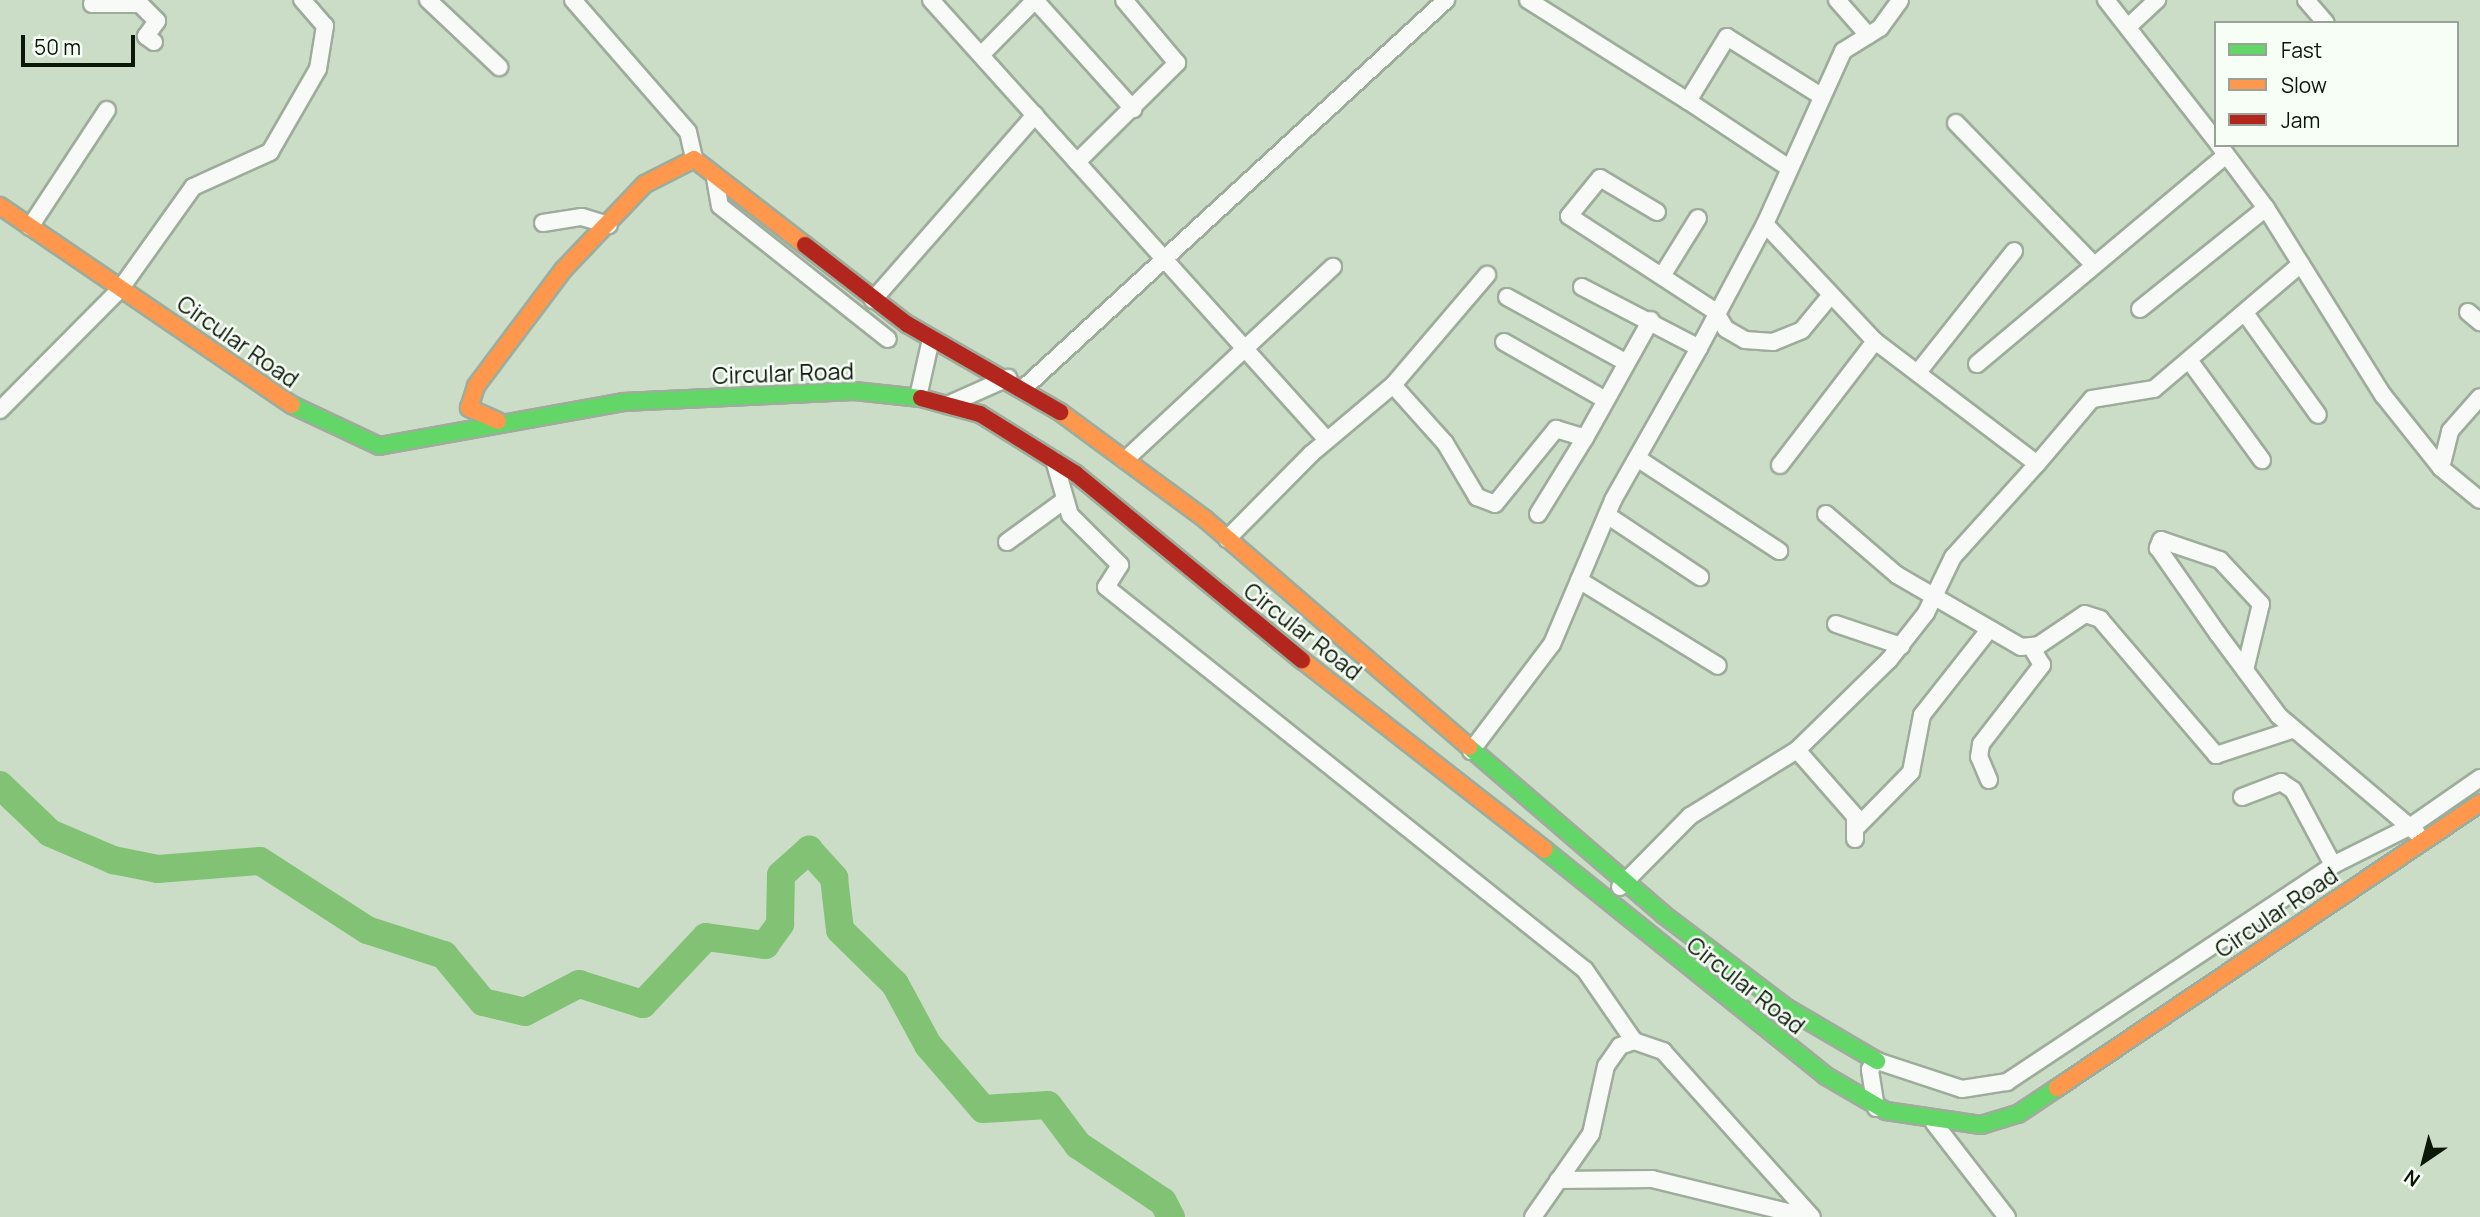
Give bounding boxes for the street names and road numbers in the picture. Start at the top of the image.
street label: Circular Road [172,289,304,393]
street label: Circular Road [712,357,854,389]
street label: Circular Road [1239,576,1367,686]
street label: Circular Road [2209,861,2343,963]
street label: Circular Road [1682,930,1810,1040]

